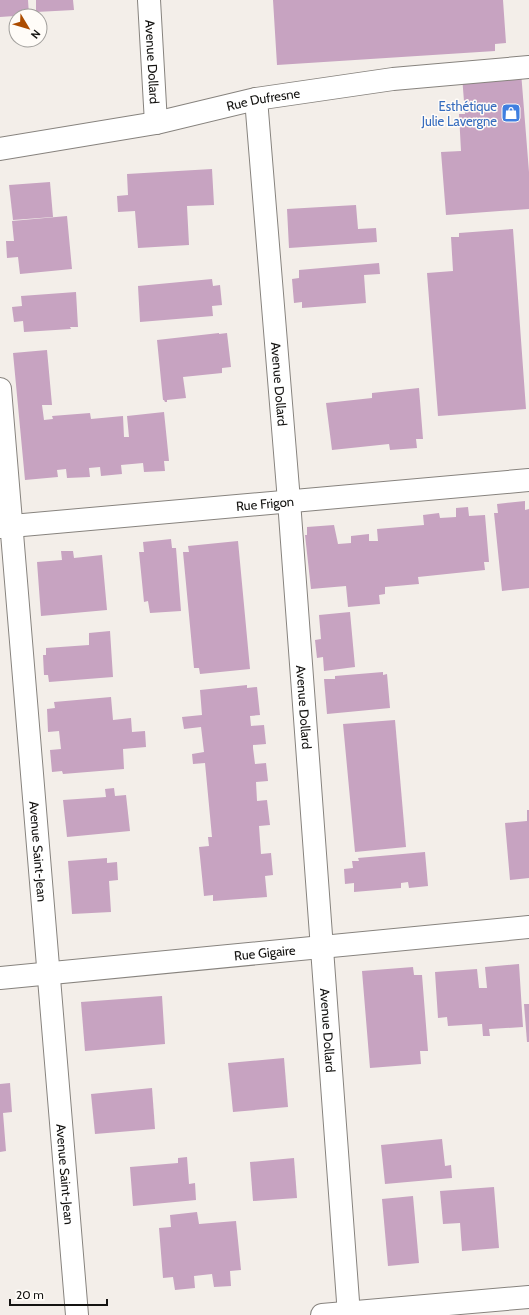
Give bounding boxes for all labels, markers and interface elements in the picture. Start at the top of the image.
north arrow [8,8,48,48]
street label: Avenue Dollard [142,19,163,104]
text: N [28,27,44,42]
street label: Rue Dufresne [225,85,301,114]
place label: Esthétique Julie Lavergne [421,98,497,129]
shop icon: Esthétique Julie Lavergne [500,102,522,124]
street label: Avenue Dollard [268,341,291,427]
street label: Rue Frigon [235,493,295,514]
street label: Avenue Dollard [293,664,315,750]
street label: Avenue Saint-Jean [26,800,51,902]
street label: Rue Gigaire [233,942,297,963]
street label: Avenue Dollard [317,988,339,1073]
street label: Avenue Saint-Jean [53,1123,77,1225]
scale bar [10,1281,107,1307]
text: 20 m [16,1287,44,1302]

